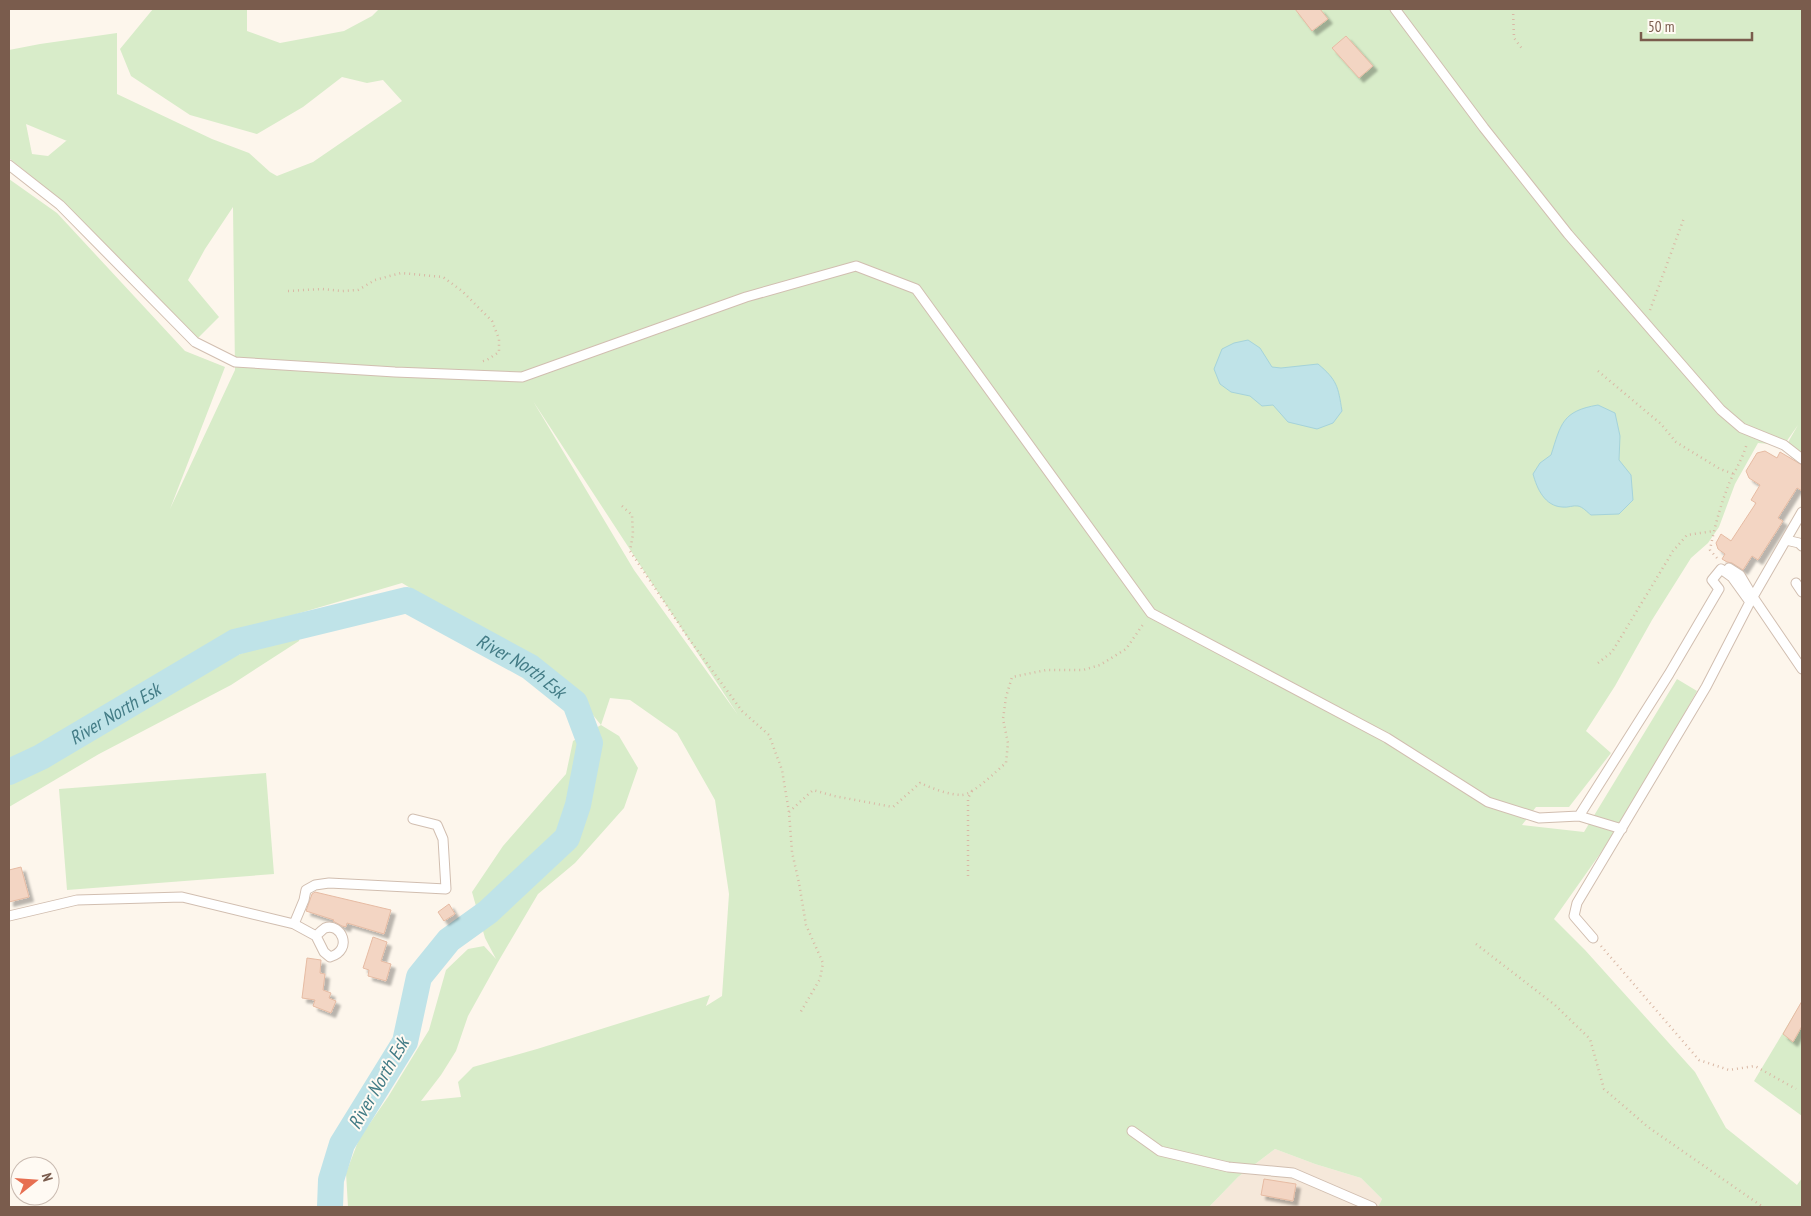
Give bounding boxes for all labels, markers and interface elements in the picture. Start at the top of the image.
scale bar [1641,10,1752,42]
text: 50 m [1648,17,1674,36]
water label: River North Esk [473,628,573,705]
water label: River North Esk [65,676,167,750]
water label: River North Esk [342,1031,415,1133]
north arrow [10,1156,60,1206]
text: N [38,1171,57,1183]

